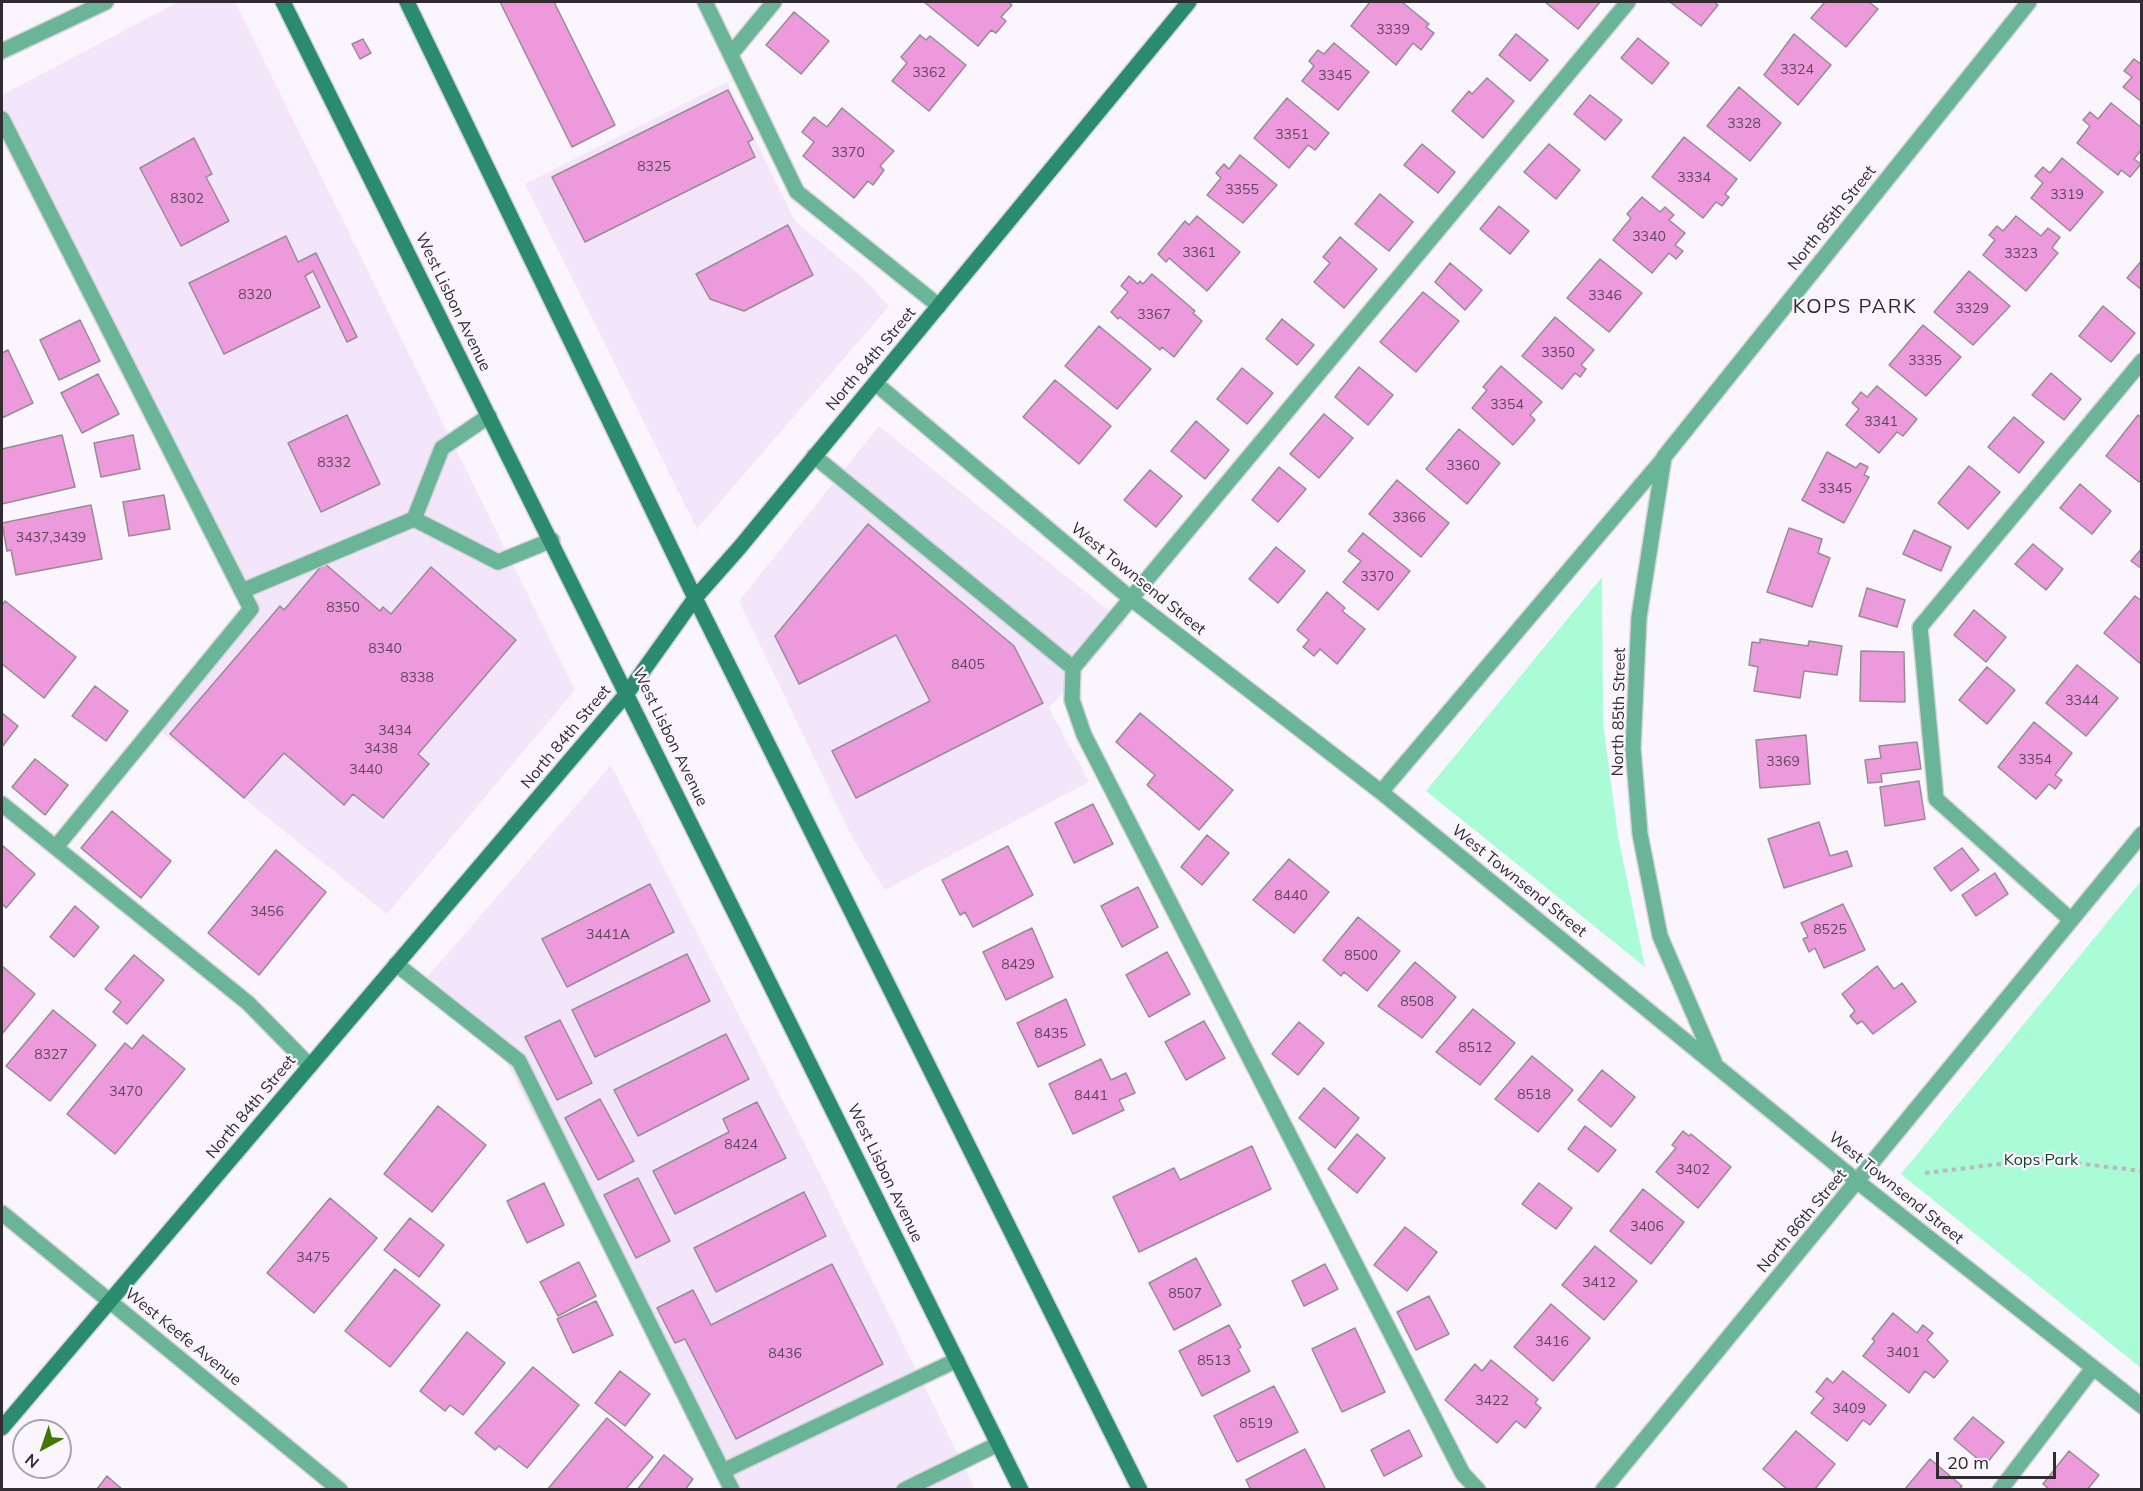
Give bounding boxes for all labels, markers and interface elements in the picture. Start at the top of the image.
house number: 3339 [1376,22,1410,38]
house number: 3324 [1780,62,1814,78]
house number: 3362 [912,65,946,81]
house number: 3345 [1318,68,1352,84]
house number: 3328 [1727,116,1761,132]
house number: 3351 [1275,127,1309,143]
house number: 3370 [831,145,865,161]
house number: 8325 [637,159,671,175]
street label: North 85th Street [1784,162,1880,274]
house number: 3334 [1677,170,1711,186]
house number: 3355 [1225,182,1259,198]
house number: 3319 [2050,187,2084,203]
house number: 8302 [170,191,204,207]
house number: 3340 [1632,229,1666,245]
street label: West Lisbon Avenue [411,230,495,374]
house number: 3361 [1182,245,1216,261]
house number: 3323 [2004,246,2038,262]
house number: 8320 [238,287,272,303]
house number: 3346 [1588,288,1622,304]
district label: KOPS PARK [1793,295,1917,319]
house number: 3329 [1955,301,1989,317]
street label: North 84th Street [822,303,920,415]
house number: 3367 [1137,307,1171,323]
house number: 3350 [1541,345,1575,361]
house number: 3335 [1908,353,1942,369]
house number: 3354 [1490,397,1524,413]
house number: 3341 [1864,414,1898,430]
house number: 8332 [317,455,351,471]
house number: 3360 [1446,458,1480,474]
house number: 3345 [1818,481,1852,497]
house number: 3366 [1392,510,1426,526]
street label: West Townsend Street [1067,519,1209,639]
house number: 3437,3439 [16,530,86,546]
house number: 3370 [1360,569,1394,585]
house number: 8350 [326,600,360,616]
house number: 8340 [368,641,402,657]
street label: North 85th Street [1608,647,1630,777]
house number: 8405 [951,657,985,673]
street label: West Lisbon Avenue [628,665,712,809]
house number: 8338 [400,670,434,686]
street label: North 84th Street [517,681,615,793]
house number: 3344 [2065,693,2099,709]
house number: 3434 [378,723,412,739]
house number: 3438 [364,741,398,757]
house number: 3354 [2018,752,2052,768]
house number: 3369 [1766,754,1800,770]
house number: 3440 [349,762,383,778]
street label: West Townsend Street [1448,821,1590,941]
house number: 8440 [1274,888,1308,904]
house number: 3456 [250,904,284,920]
house number: 8525 [1813,922,1847,938]
house number: 3441A [586,927,630,943]
house number: 8500 [1344,948,1378,964]
house number: 8429 [1001,957,1035,973]
house number: 8508 [1400,994,1434,1010]
house number: 8435 [1034,1026,1068,1042]
house number: 8512 [1458,1040,1492,1056]
house number: 8327 [34,1047,68,1063]
street label: North 84th Street [202,1051,300,1163]
house number: 3470 [109,1084,143,1100]
house number: 8518 [1517,1087,1551,1103]
house number: 8441 [1074,1088,1108,1104]
street label: West Lisbon Avenue [843,1101,927,1245]
street label: West Townsend Street [1825,1128,1967,1248]
house number: 8424 [724,1137,758,1153]
park label: Kops Park [2004,1150,2078,1170]
house number: 3402 [1676,1162,1710,1178]
street label: North 86th Street [1753,1165,1851,1277]
house number: 3406 [1630,1219,1664,1235]
house number: 3475 [296,1250,330,1266]
house number: 3412 [1582,1275,1616,1291]
street label: West Keefe Avenue [121,1284,245,1390]
house number: 8507 [1168,1286,1202,1302]
house number: 3416 [1535,1334,1569,1350]
house number: 3401 [1886,1345,1920,1361]
house number: 8436 [768,1346,802,1362]
house number: 8513 [1197,1353,1231,1369]
house number: 3422 [1475,1393,1509,1409]
house number: 3409 [1832,1401,1866,1417]
house number: 8519 [1239,1416,1273,1432]
north arrow [12,1419,72,1479]
scale bar [1939,1440,2059,1478]
text: N [21,1450,43,1473]
text: 20 m [1947,1451,1989,1474]

